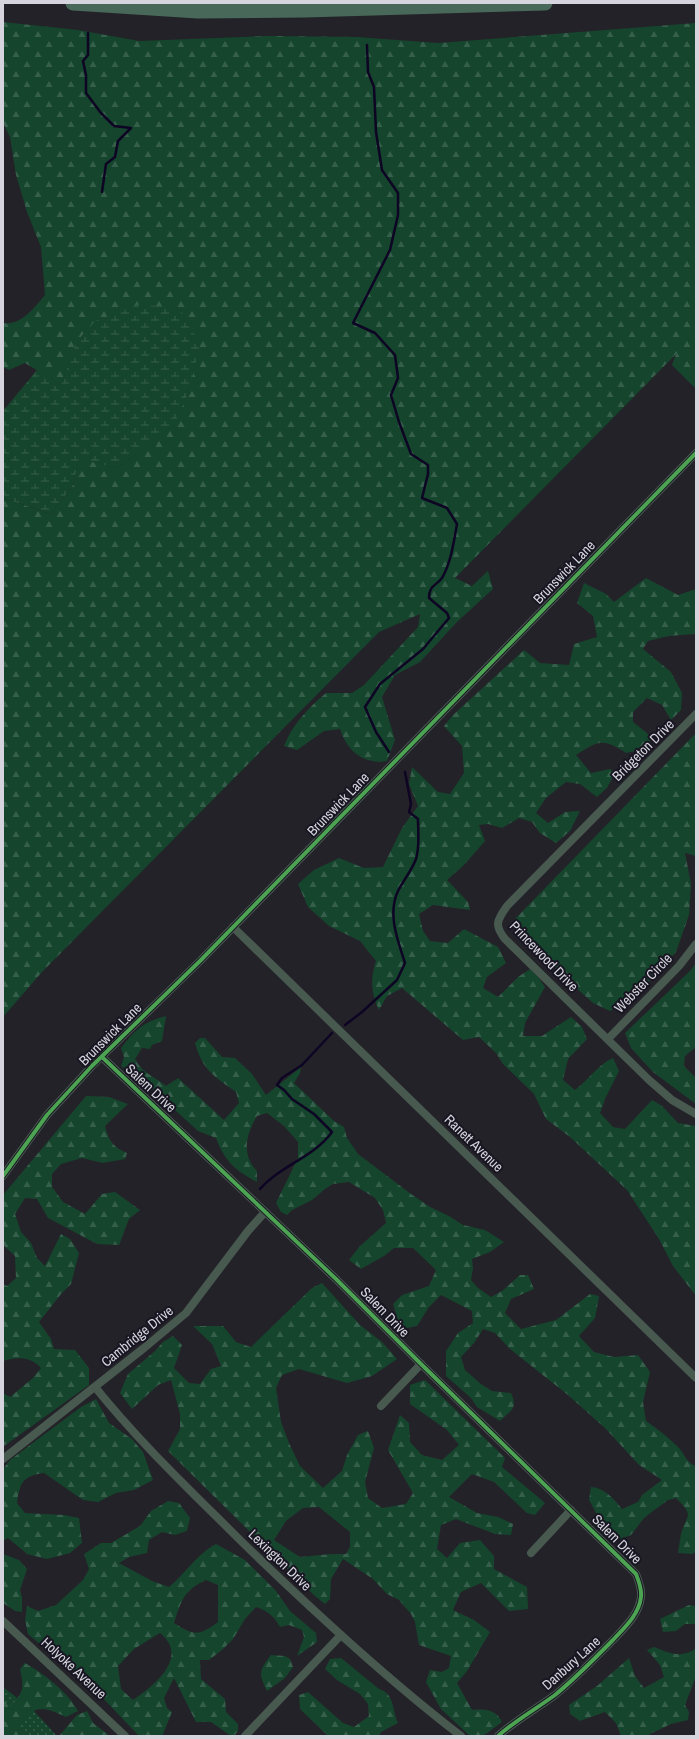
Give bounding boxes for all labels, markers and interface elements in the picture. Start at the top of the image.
street label: Brunswick Lane [529,536,599,608]
street label: Bridgeton Drive [608,715,678,785]
street label: Brunswick Lane [303,768,373,840]
street label: Princewood Drive [506,917,582,995]
street label: Webster Circle [610,950,676,1016]
street label: Brunswick Lane [75,999,145,1069]
street label: Salem Drive [122,1060,180,1116]
street label: Ranett Avenue [441,1110,507,1176]
street label: Salem Drive [357,1283,413,1341]
street label: Cambridge Drive [97,1302,177,1370]
street label: Salem Drive [588,1510,646,1568]
street label: Lexington Drive [245,1525,315,1595]
street label: Danbury Lane [538,1632,604,1694]
street label: Holyoke Avenue [38,1633,110,1703]

